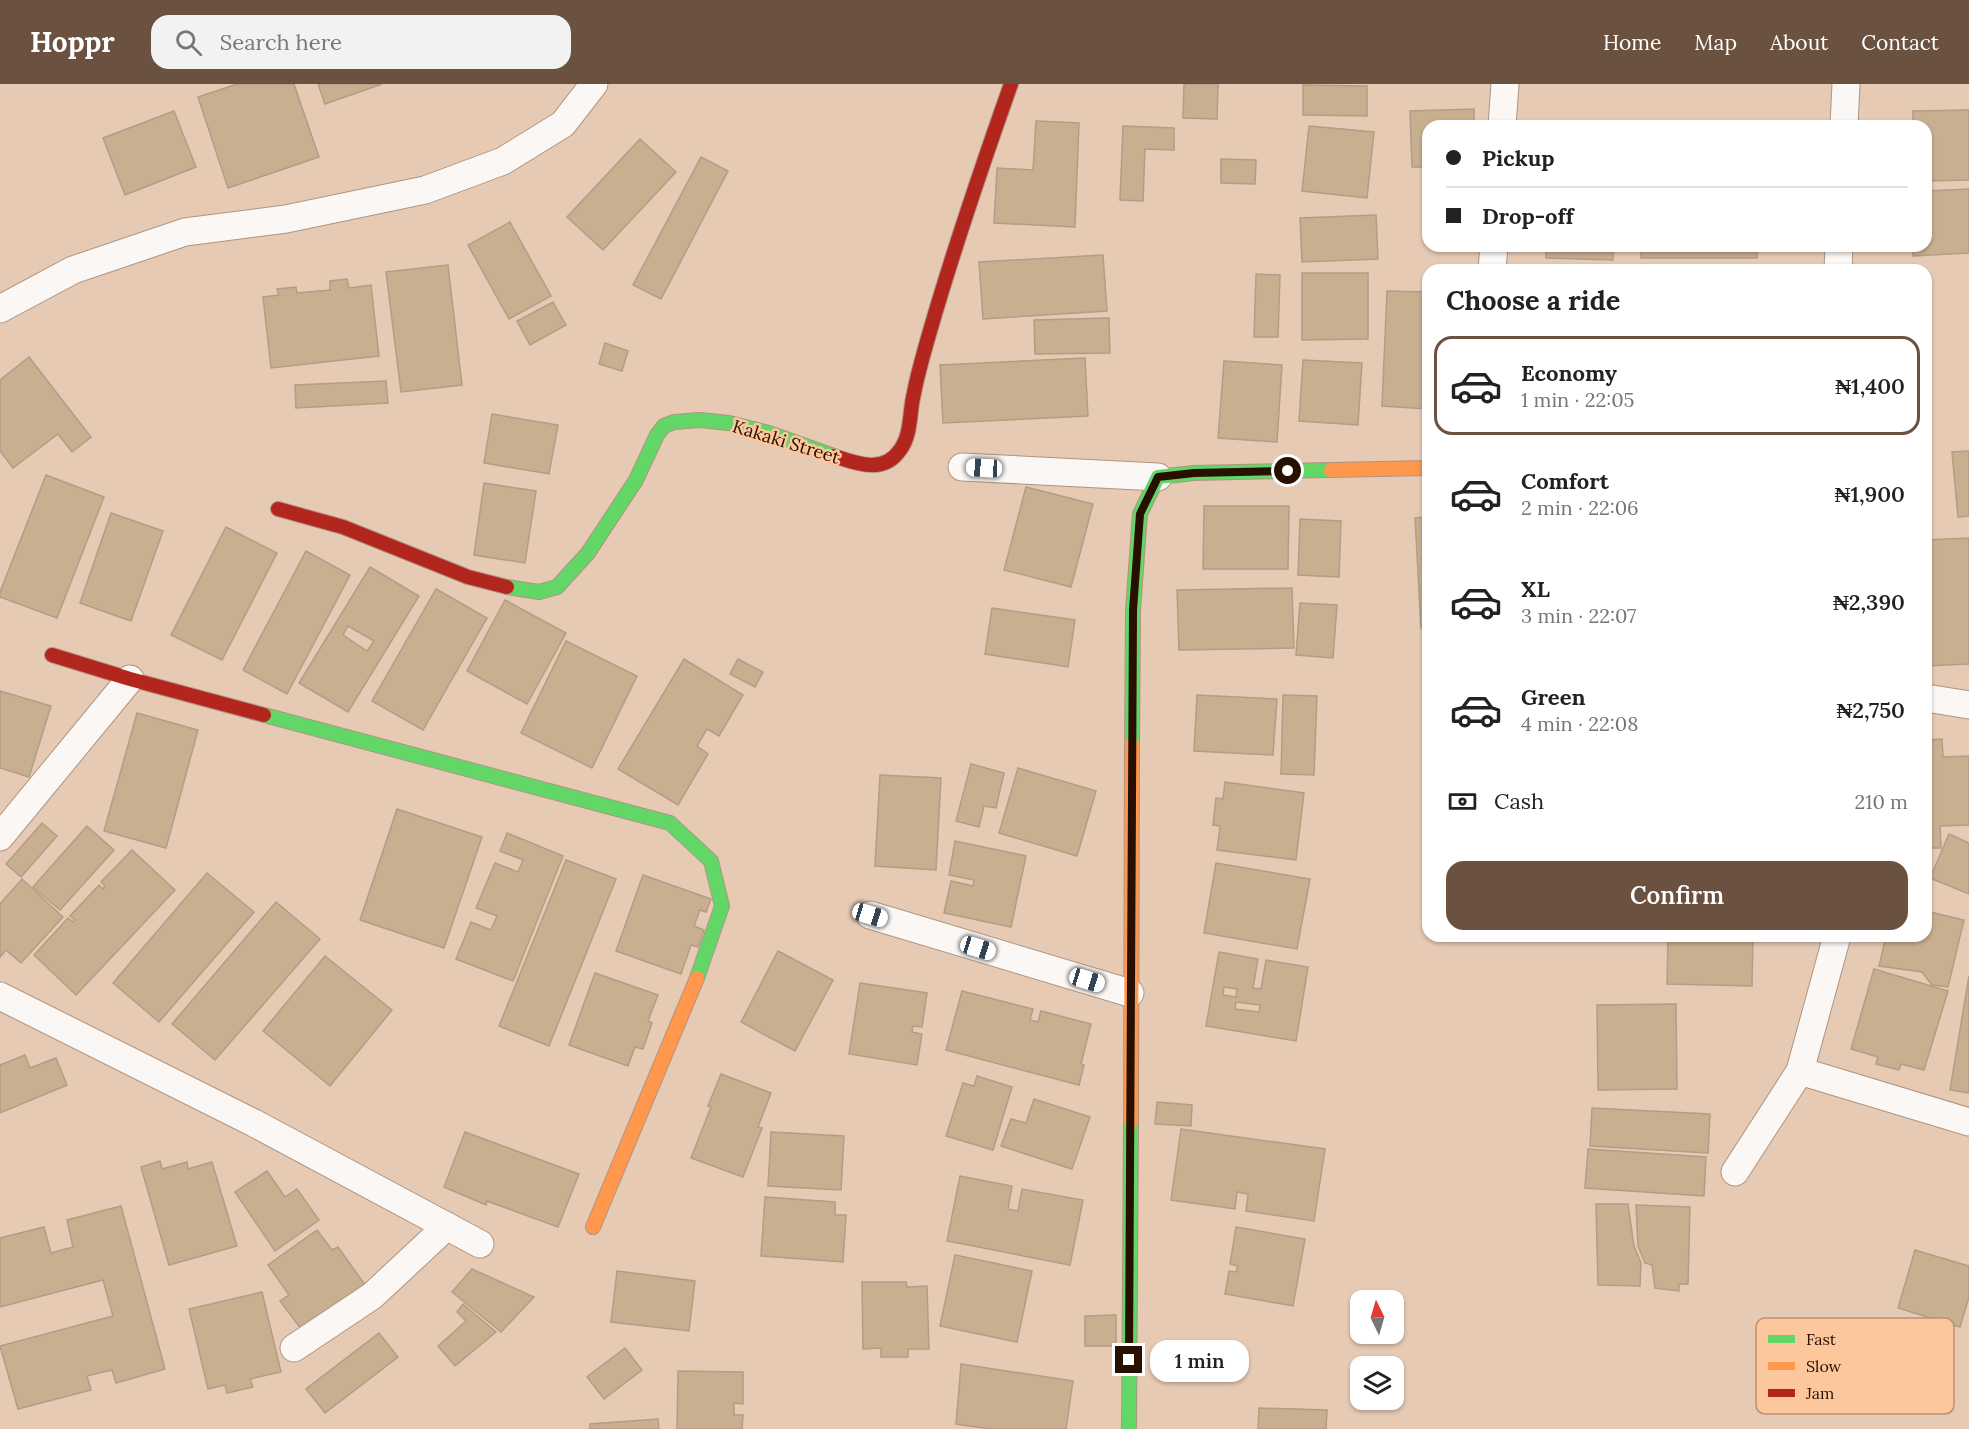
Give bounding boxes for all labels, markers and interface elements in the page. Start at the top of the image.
search box [151,15,571,69]
text: Hoppr [30,24,115,60]
icon: search [172,26,205,59]
text: Search here [220,28,342,56]
text: Home [1603,29,1661,56]
text: Map [1694,29,1737,56]
text: About [1770,29,1828,56]
text: Contact [1861,29,1939,56]
text: Pickup [1482,144,1555,172]
text: Drop-off [1482,202,1574,230]
text: Choose a ride [1446,283,1620,317]
icon: car [1449,359,1503,413]
text: Economy [1521,359,1617,387]
text: ₦1,400 [1835,372,1905,400]
text: 1 min · 22:05 [1521,387,1635,412]
street label: Kakaki Street [730,414,843,469]
route start [1274,457,1301,484]
car [966,458,1002,478]
icon: car [1449,467,1503,521]
text: Comfort [1521,467,1609,495]
text: ₦1,900 [1835,480,1905,508]
text: 2 min · 22:06 [1521,495,1639,520]
icon: car [1449,575,1503,629]
text: XL [1521,575,1550,603]
text: ₦2,390 [1833,588,1905,616]
text: 3 min · 22:07 [1521,603,1636,628]
icon: car [1449,683,1503,737]
text: Green [1521,683,1586,711]
text: ₦2,750 [1836,696,1905,724]
text: 4 min · 22:08 [1521,711,1638,736]
icon: cash [1446,785,1479,818]
text: Cash [1494,787,1544,815]
text: 210 m [1854,789,1908,814]
button: Confirm [1446,861,1908,930]
car [850,901,890,929]
car [958,934,998,962]
car [1067,966,1107,994]
north arrow [1350,1290,1404,1344]
map controls [1350,1290,1404,1410]
legend [1756,1318,1954,1414]
text: Fast [1806,1329,1837,1349]
callout: 1 min [1150,1339,1249,1381]
route end [1115,1346,1142,1373]
text: 1 min [1174,1348,1225,1373]
button: layers [1350,1356,1404,1410]
text: Slow [1806,1356,1842,1376]
text: Jam [1805,1383,1834,1403]

